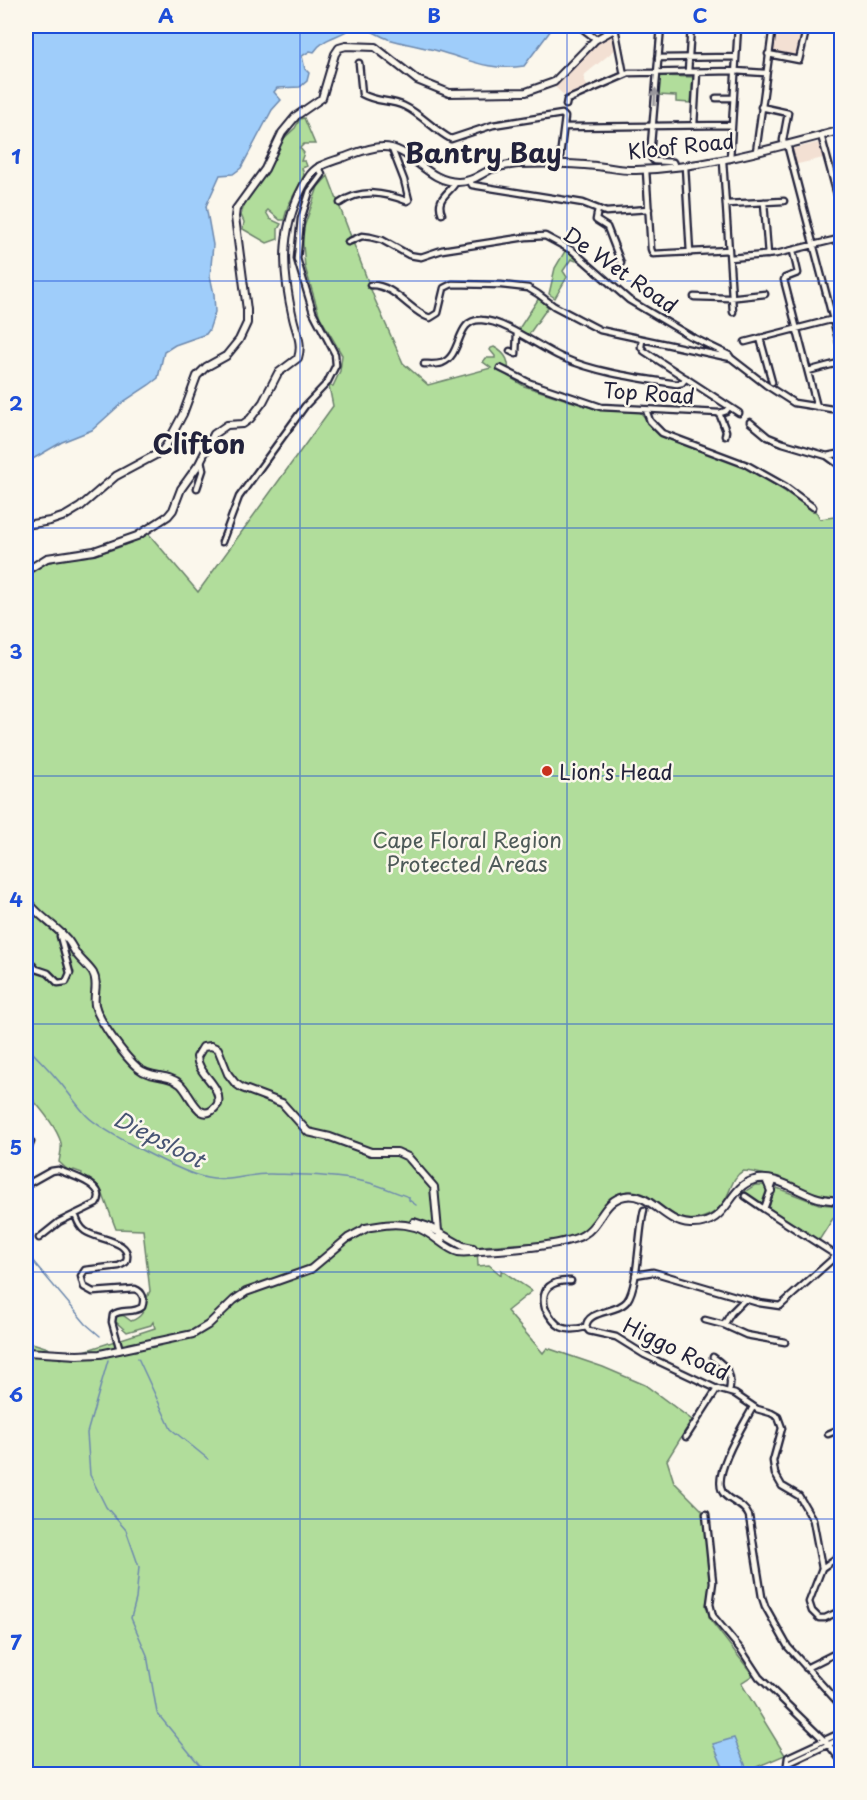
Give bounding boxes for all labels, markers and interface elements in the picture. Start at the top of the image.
text: A [158,0,174,30]
text: B [427,0,441,30]
text: C [692,0,708,30]
one-way arrow [650,88,659,107]
street label: Kloof Road [626,123,736,167]
district label: Bantry Bay [405,131,561,172]
text: 1 [11,141,21,171]
street label: De Wet Road [557,218,685,320]
street label: Top Road [602,373,696,411]
text: 2 [9,388,23,418]
district label: Clifton [153,422,246,463]
text: 3 [9,636,23,666]
place label: Lion's Head [559,755,673,787]
marker: Lion's Head [540,764,554,778]
park label: Cape Floral Region Protected Areas [372,823,562,879]
text: 4 [9,884,23,914]
water label: Diepsloot [109,1101,214,1176]
text: 5 [10,1132,22,1162]
street label: Higgo Road [618,1308,736,1388]
text: 6 [9,1379,23,1409]
text: 7 [10,1627,22,1657]

